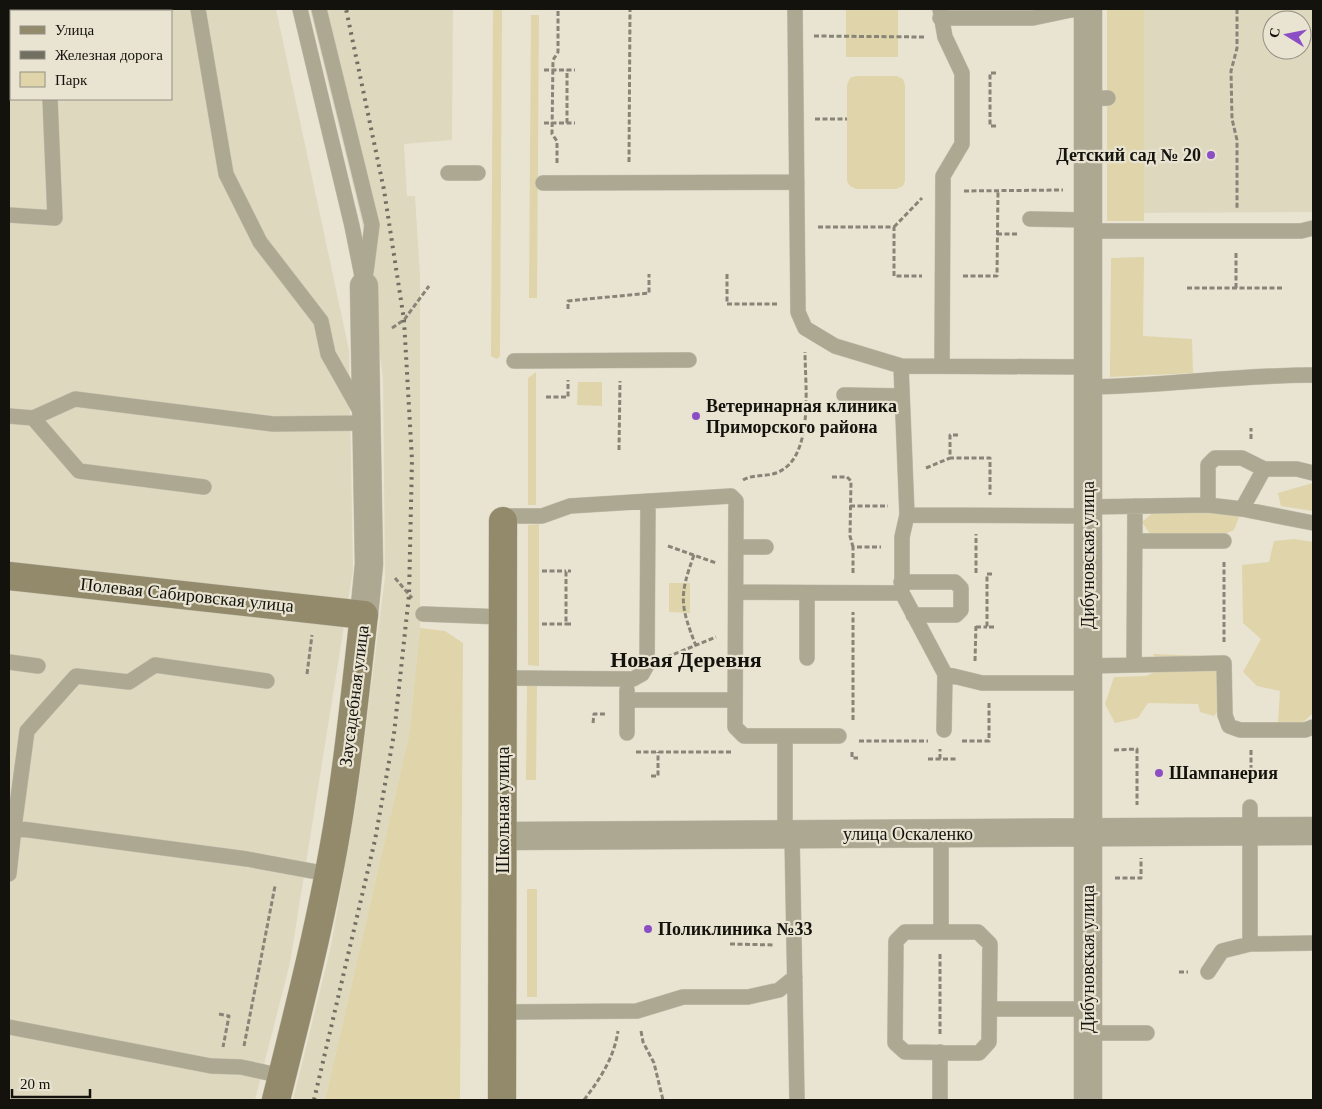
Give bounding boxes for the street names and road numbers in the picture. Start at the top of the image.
street label: Дибуновская улица [1078,481,1098,629]
street label: Полевая Сабировская улица [79,574,295,616]
street label: Заусадебная улица [335,624,373,768]
street label: Школьная улица [493,747,513,873]
street label: улица Оскаленко [843,824,973,844]
street label: Дибуновская улица [1078,885,1098,1033]

